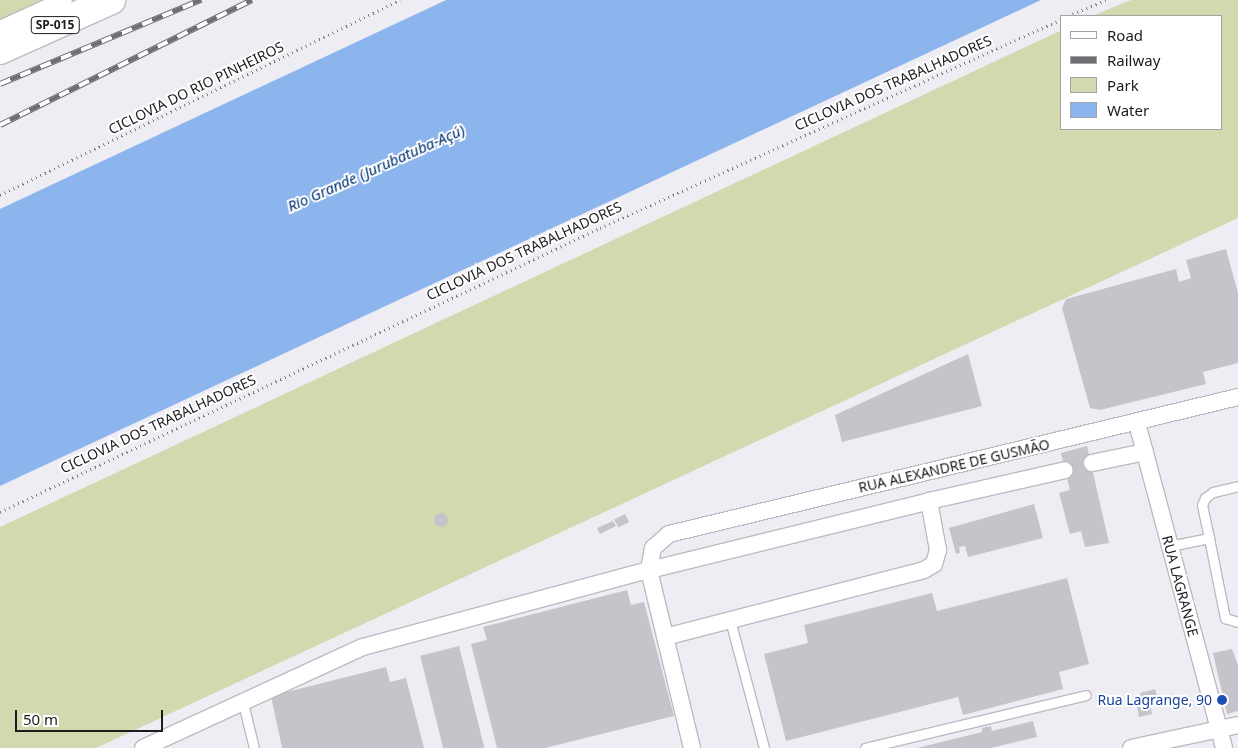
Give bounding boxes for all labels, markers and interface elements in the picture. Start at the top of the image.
legend [1060,15,1223,130]
road number: SP-015 [30,16,80,34]
text: Road [1107,25,1143,45]
street label: CICLOVIA DOS TRABALHADORES [792,32,994,134]
street label: CICLOVIA DO RIO PINHEIROS [106,38,286,138]
text: Railway [1107,50,1160,70]
text: Park [1107,75,1139,95]
text: Water [1107,100,1149,120]
water label: Rio Grande (Jurubatuba-Açú) [285,121,467,215]
street label: CICLOVIA DOS TRABALHADORES [423,198,625,304]
street label: CICLOVIA DOS TRABALHADORES [57,371,259,477]
street label: RUA ALEXANDRE DE GUSMÃO [857,436,1051,496]
street label: RUA LAGRANGE [1158,534,1202,638]
place label: Rua Lagrange, 90 [1097,692,1212,708]
marker: Rua Lagrange, 90 [1216,694,1228,706]
scale bar [18,700,165,732]
text: 50 m [23,709,58,729]

